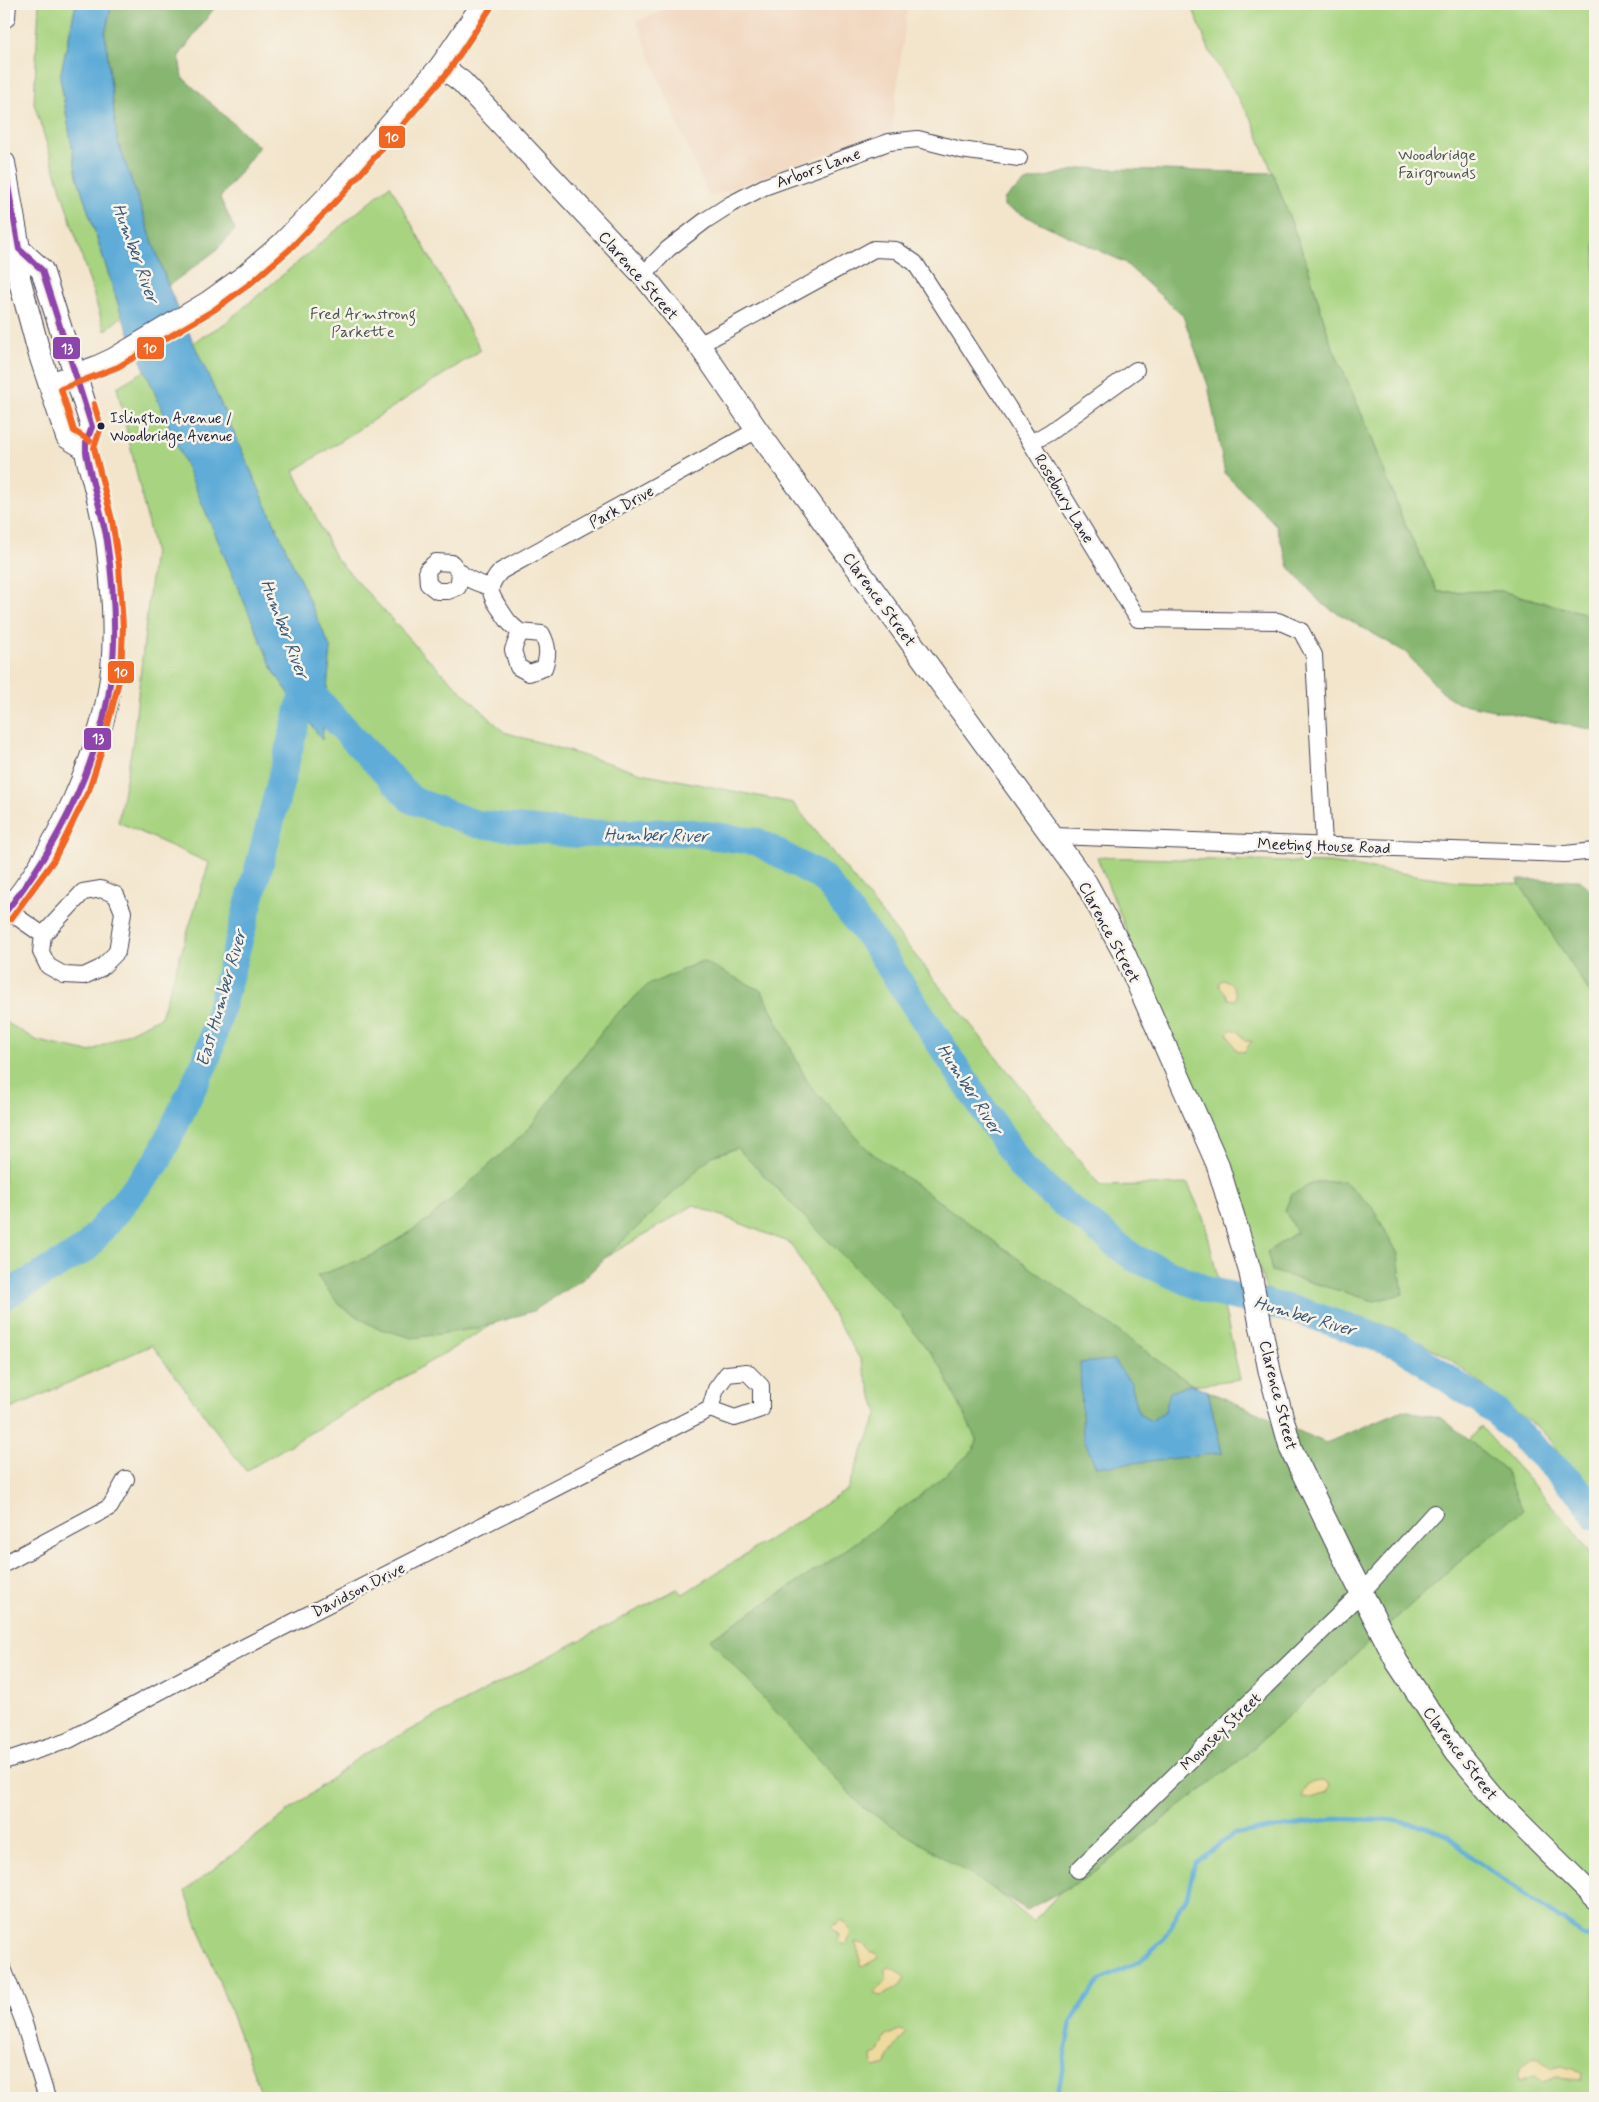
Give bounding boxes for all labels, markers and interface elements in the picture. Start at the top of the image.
line badge: 10 [378,125,406,149]
text: 10 [385,129,399,147]
street label: Arbors Lane [773,143,864,193]
park label: Woodbridge Fairgrounds [1398,145,1476,185]
water label: Humber River [106,200,165,309]
street label: Clarence Street [593,227,683,326]
park label: Fred Armstrong Parkette [310,304,416,343]
line badge: 13 [52,336,81,360]
line badge: 10 [136,336,165,360]
text: 13 [61,340,73,358]
text: 10 [143,340,157,358]
place label: Islington Avenue / Woodbridge Avenue [110,409,233,448]
marker: Islington Avenue / Woodbridge Avenue [96,421,106,431]
street label: Rosebury Lane [1029,450,1099,547]
street label: Park Drive [585,481,658,534]
street label: Clarence Street [837,548,920,652]
water label: Humber River [254,576,315,685]
line badge: 10 [107,660,135,684]
text: 10 [114,664,128,682]
line badge: 13 [83,727,112,751]
text: 13 [92,730,104,748]
water label: Humber River [604,823,711,849]
street label: Meeting House Road [1257,834,1391,860]
street label: Clarence Street [1073,878,1144,988]
water label: East Humber River [191,925,254,1069]
water label: Humber River [931,1039,1009,1142]
water label: Humber River [1251,1291,1361,1344]
street label: Clarence Street [1254,1338,1301,1453]
street label: Davidson Drive [308,1558,409,1623]
street label: Mounsey Street [1176,1688,1266,1776]
street label: Clarence Street [1418,1703,1502,1805]

